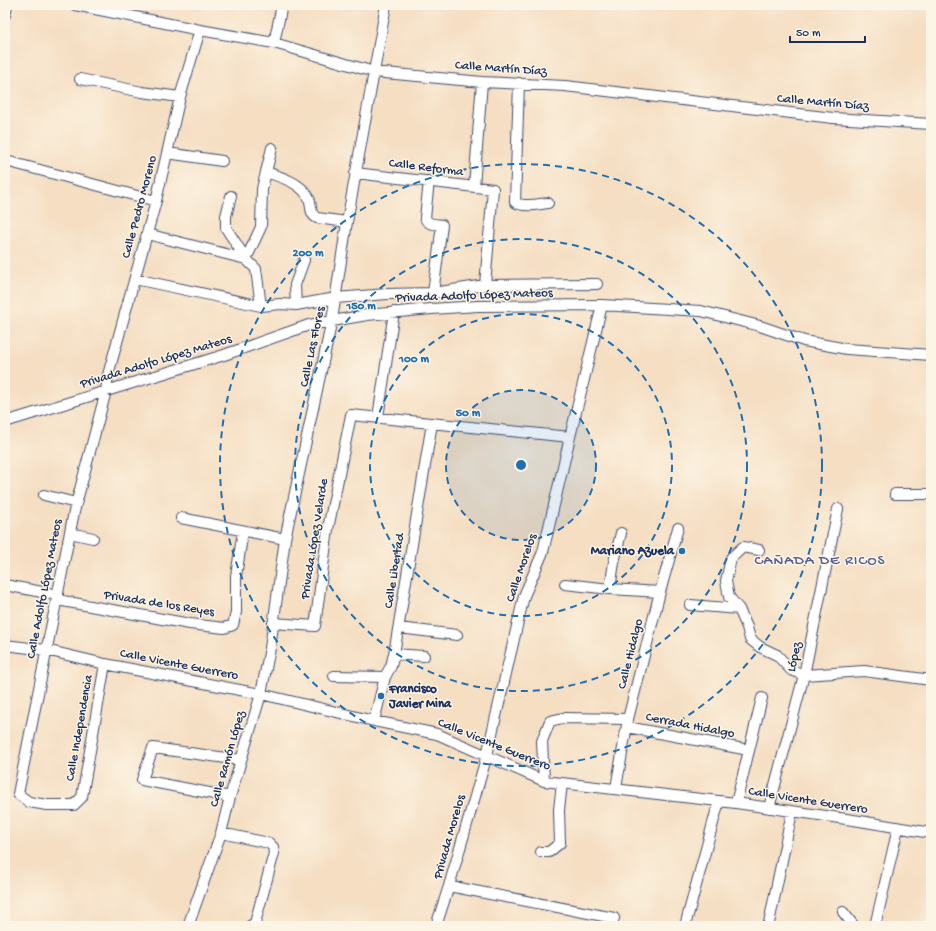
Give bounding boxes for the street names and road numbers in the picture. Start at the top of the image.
street label: Calle Martín Díaz [454,58,549,80]
street label: Calle Martín Díaz [776,92,871,115]
street label: Calle Pedro Moreno [119,154,161,260]
street label: Calle Reforma [388,156,465,180]
street label: Privada Adolfo López Mateos [394,286,554,306]
street label: Calle Las Flores [297,304,329,389]
street label: Privada Adolfo López Mateos [78,331,235,392]
street label: Privada López Velarde [298,477,332,601]
street label: Calle Adolfo López Mateos [24,517,66,660]
street label: Calle Libertad [382,531,409,610]
street label: Calle Morelos [503,531,541,604]
street label: Privada de los Reyes [102,588,217,620]
street label: Calle Hidalgo [615,617,647,691]
street label: López [785,639,806,673]
street label: Calle Vicente Guerrero [118,646,240,684]
street label: Calle Independencia [63,673,97,782]
street label: Calle Ramón López [207,708,249,809]
street label: Cerrada Hidalgo [644,710,736,742]
street label: Calle Vicente Guerrero [435,715,553,775]
street label: Calle Vicente Guerrero [747,784,869,818]
street label: Privada Morelos [431,792,470,882]

